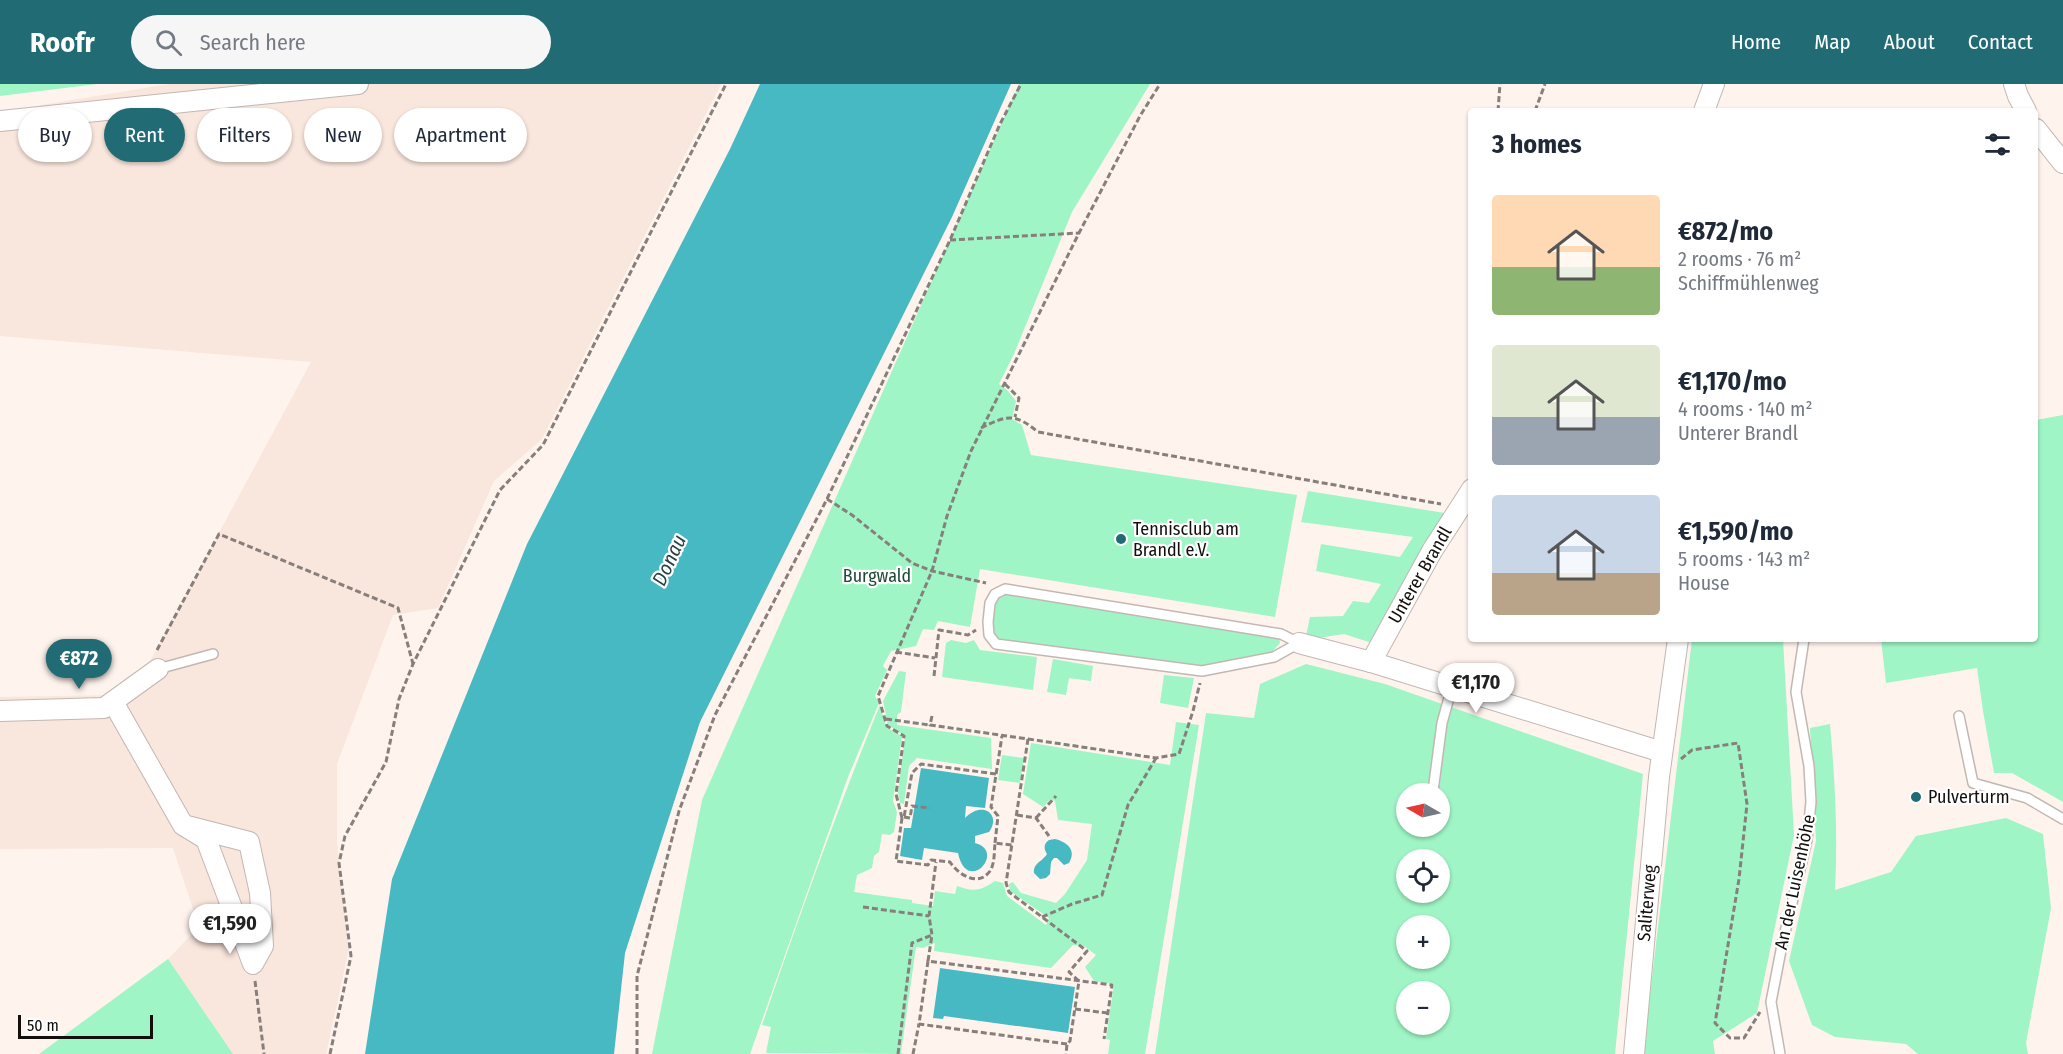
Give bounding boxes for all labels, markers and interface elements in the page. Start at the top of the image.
search box [131,15,551,69]
text: Roofr [30,26,95,59]
icon: search [152,26,185,59]
text: Search here [200,29,306,56]
text: Home [1731,29,1781,55]
text: Map [1814,29,1851,55]
text: About [1884,29,1935,55]
text: Contact [1968,29,2033,55]
chip: Buy [18,108,92,162]
chip: Rent [104,108,185,162]
chip: Filters [197,108,292,162]
chip: New [304,108,382,162]
chip: Apartment [394,108,527,162]
icon: filters [1981,128,2014,161]
text: 3 homes [1492,129,1582,160]
text: €872/mo [1678,216,1773,247]
icon: home [1540,219,1612,291]
text: 2 rooms · 76 m² [1678,247,1801,271]
text: Schiffmühlenweg [1678,271,1819,295]
text: €1,170/mo [1678,366,1787,397]
icon: home [1540,369,1612,441]
text: 4 rooms · 140 m² [1678,397,1813,421]
text: Unterer Brandl [1678,421,1798,445]
text: €1,590/mo [1678,516,1793,547]
place label: Tennisclub am Brandl e.V. [1133,518,1239,561]
icon: home [1540,519,1612,591]
street label: Unterer Brandl [1383,523,1457,627]
water label: Donau [647,531,691,589]
marker: Tennisclub am Brandl e.V. [1114,532,1128,546]
text: 5 rooms · 143 m² [1678,547,1810,571]
park label: Burgwald [843,565,911,587]
text: House [1678,571,1730,595]
pin: €872 [43,639,115,690]
text: €872 [60,646,98,670]
pin: €1,170 [1427,663,1525,714]
text: €1,170 [1452,670,1500,694]
north arrow [1396,783,1450,837]
map controls [1396,783,1450,1035]
place label: Pulverturm [1928,786,2010,808]
marker: Pulverturm [1909,790,1923,804]
street label: An der Luisenhöhe [1770,812,1820,951]
button: locate [1396,849,1450,903]
street label: Saliterweg [1633,863,1661,942]
pin: €1,590 [181,904,279,955]
text: €1,590 [203,911,257,935]
button: + [1396,915,1450,969]
button: − [1396,981,1450,1035]
scale bar [18,1012,153,1040]
text: 50 m [27,1016,59,1035]

